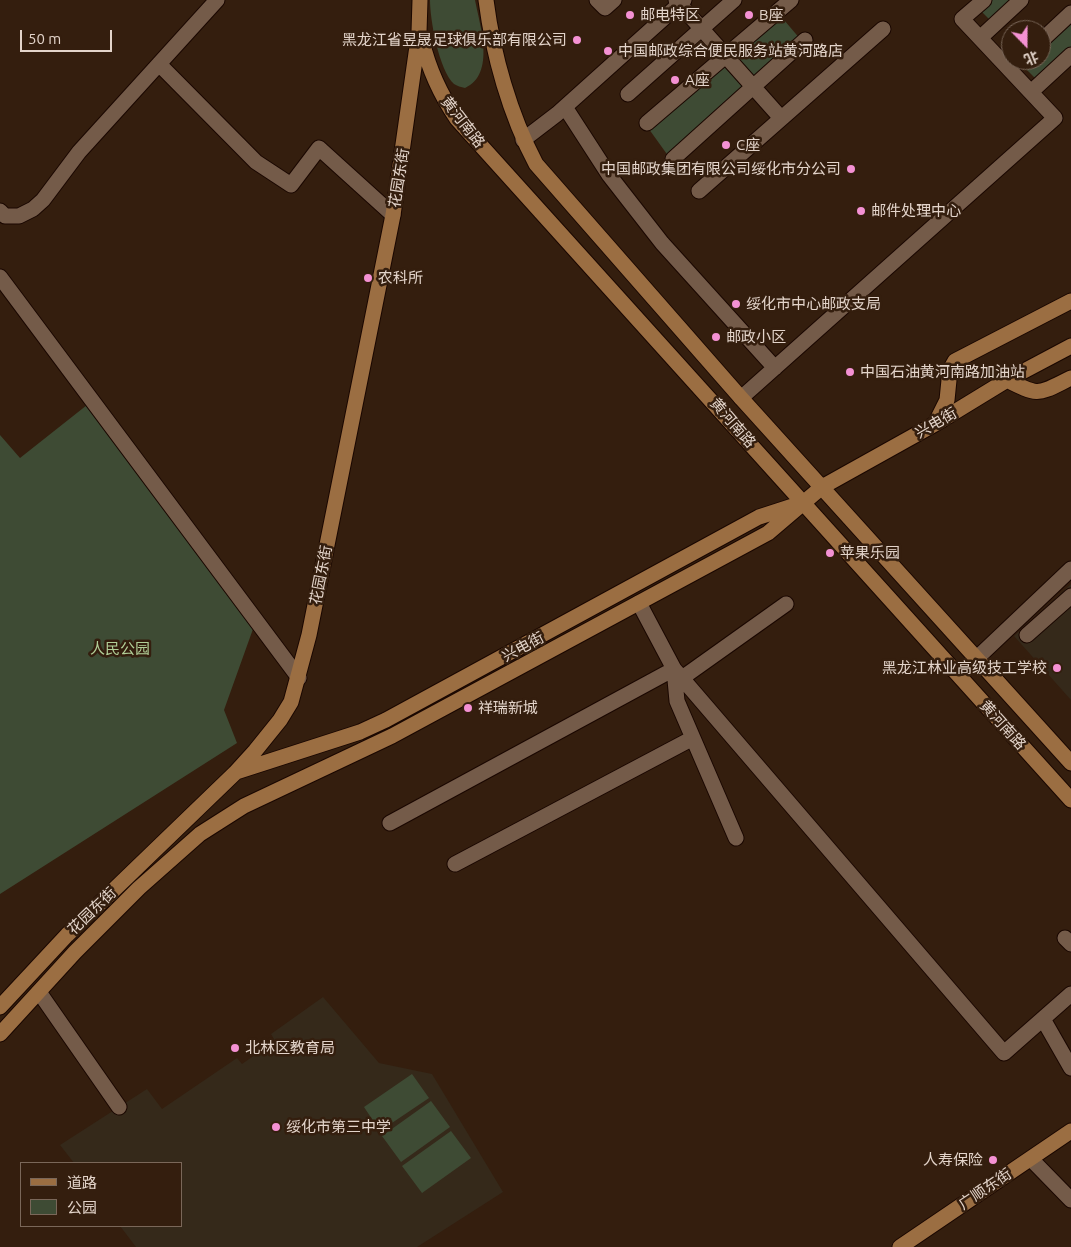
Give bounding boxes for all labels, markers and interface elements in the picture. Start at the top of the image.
place label: 邮电特区 [640,6,700,24]
place label: B座 [759,6,784,24]
marker: 邮电特区 [624,9,636,21]
marker: B座 [743,9,755,21]
scale bar [22,20,115,52]
north arrow [1001,20,1051,70]
text: 50 m [28,30,61,47]
place label: 黑龙江省昱晟足球俱乐部有限公司 [342,31,567,49]
marker: 黑龙江省昱晟足球俱乐部有限公司 [571,34,583,46]
place label: 中国邮政综合便民服务站黄河路店 [618,42,843,60]
marker: 中国邮政综合便民服务站黄河路店 [602,45,614,57]
text: 北 [1022,48,1041,68]
place label: A座 [685,71,710,89]
marker: A座 [669,74,681,86]
street label: 黄河南路 [437,93,489,151]
place label: C座 [736,136,760,154]
marker: C座 [720,139,732,151]
street label: 花园东街 [385,147,413,209]
place label: 中国邮政集团有限公司绥化市分公司 [601,160,841,178]
marker: 中国邮政集团有限公司绥化市分公司 [845,163,857,175]
place label: 邮件处理中心 [871,202,961,220]
marker: 邮件处理中心 [855,205,867,217]
place label: 农科所 [378,269,423,287]
marker: 农科所 [362,272,374,284]
place label: 绥化市中心邮政支局 [746,295,881,313]
marker: 绥化市中心邮政支局 [730,298,742,310]
place label: 邮政小区 [726,328,786,346]
marker: 邮政小区 [710,331,722,343]
place label: 中国石油黄河南路加油站 [860,363,1025,381]
marker: 中国石油黄河南路加油站 [844,366,856,378]
street label: 黄河南路 [707,394,759,452]
street label: 兴电街 [912,404,960,442]
street label: 花园东街 [306,544,336,606]
place label: 苹果乐园 [840,544,900,562]
marker: 苹果乐园 [824,547,836,559]
street label: 兴电街 [499,628,547,666]
park label: 人民公园 [90,640,150,658]
place label: 黑龙江林业高级技工学校 [882,659,1047,677]
marker: 黑龙江林业高级技工学校 [1051,662,1063,674]
street label: 黄河南路 [976,697,1030,753]
place label: 祥瑞新城 [478,699,538,717]
marker: 祥瑞新城 [462,702,474,714]
street label: 花园东街 [64,884,120,938]
place label: 北林区教育局 [245,1039,335,1057]
marker: 北林区教育局 [229,1042,241,1054]
place label: 绥化市第三中学 [286,1118,391,1136]
marker: 绥化市第三中学 [270,1121,282,1133]
place label: 人寿保险 [923,1151,983,1169]
marker: 人寿保险 [987,1154,999,1166]
legend [20,1162,182,1227]
street label: 广顺东街 [955,1165,1015,1213]
text: 道路 [67,1174,97,1191]
text: 公园 [67,1199,97,1216]

